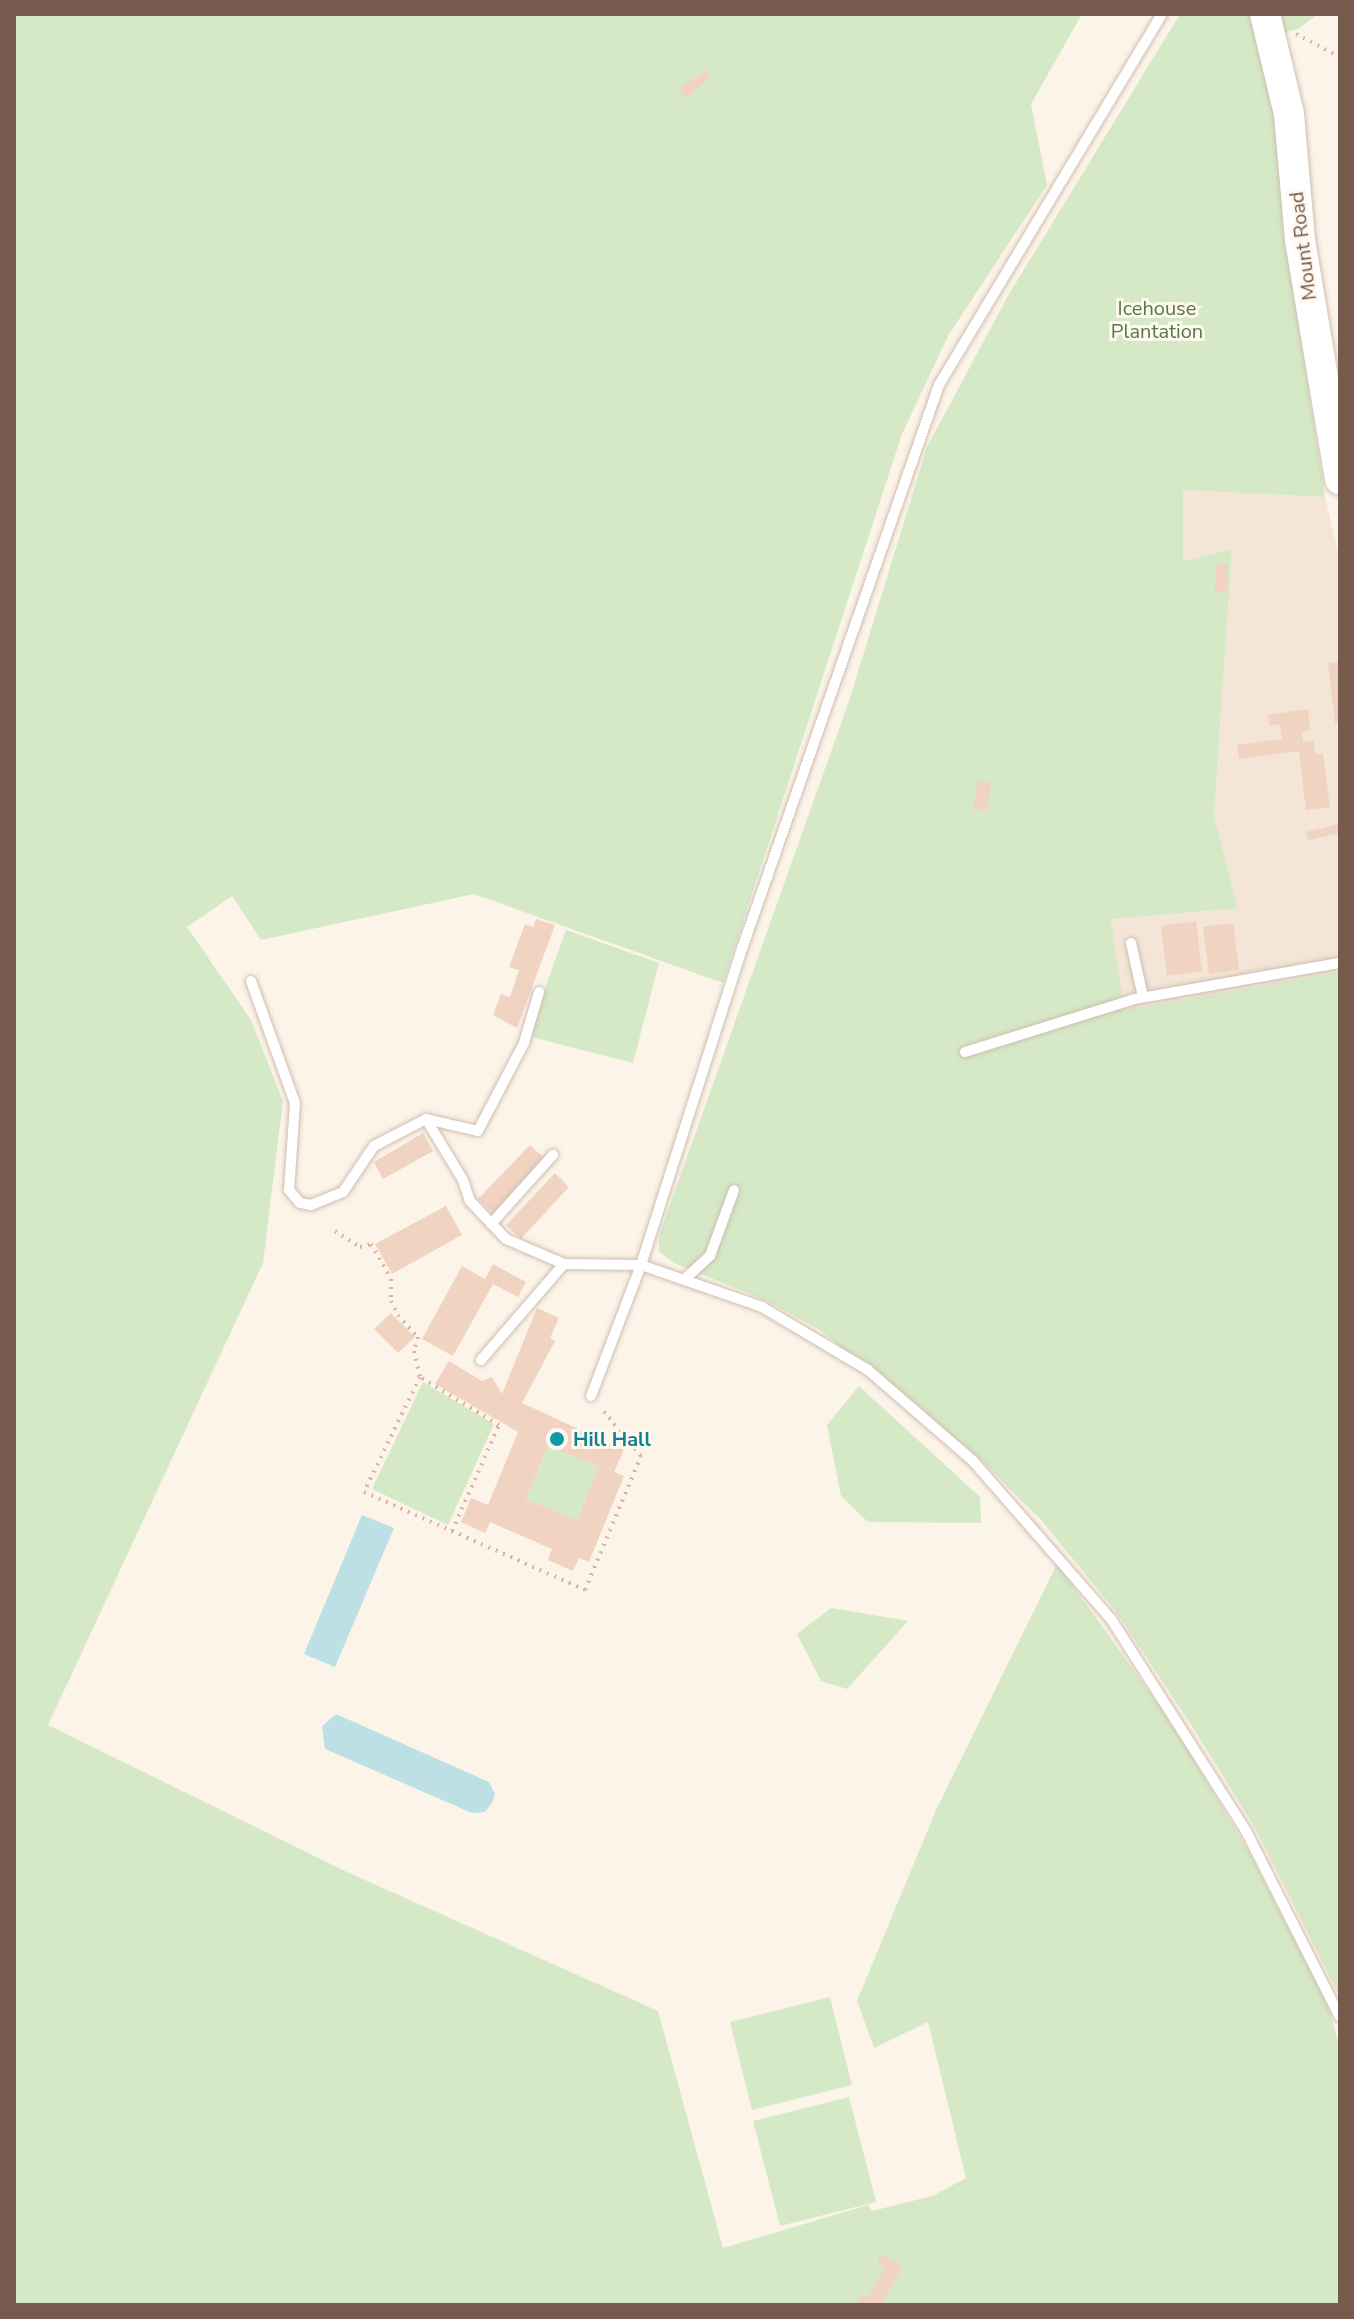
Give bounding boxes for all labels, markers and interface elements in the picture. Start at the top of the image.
street label: Mount Road [1284,190,1322,302]
park label: Icehouse Plantation [1111,297,1203,344]
place label: Hill Hall [573,1427,651,1451]
marker: Hill Hall [548,1430,566,1448]

